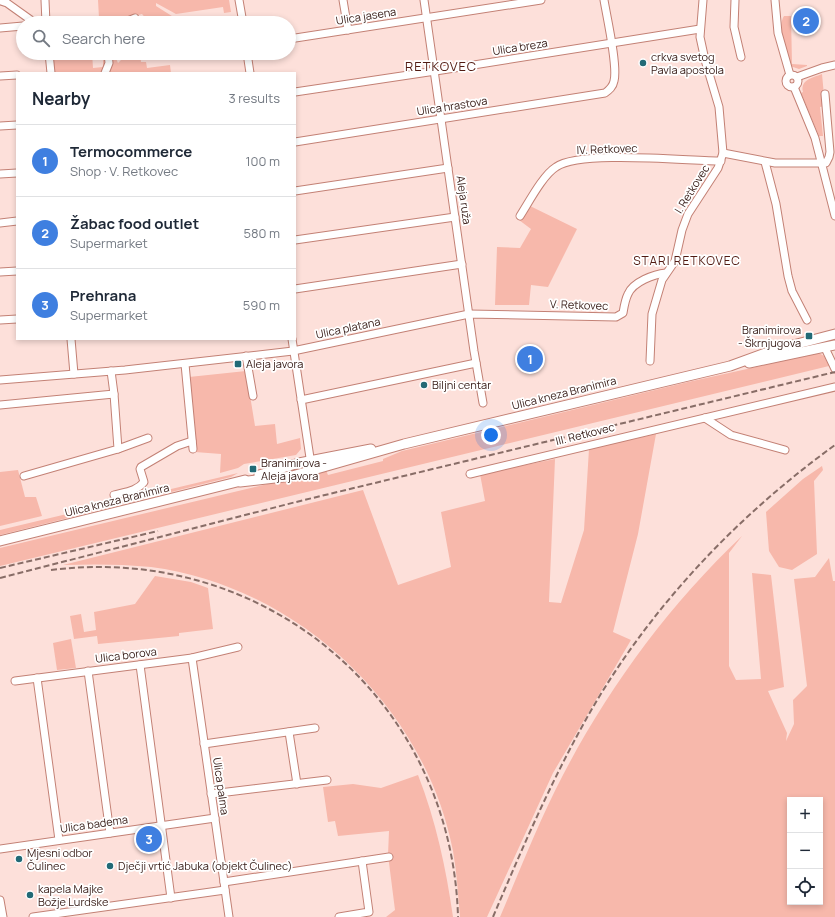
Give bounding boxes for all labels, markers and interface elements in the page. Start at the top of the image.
street label: Ulica jasena [335,3,397,28]
pin: 2 [793,6,819,36]
search box [16,16,296,60]
icon: search [30,27,52,49]
text: Search here [62,28,145,49]
street label: Ulica breza [491,35,549,58]
place label: crkva svetog Pavla apostola [651,49,724,77]
district label: RETKOVEC [405,57,477,75]
marker: crkva svetog Pavla apostola [638,58,648,68]
text: Nearby [32,87,90,110]
text: 3 results [228,89,280,107]
street label: Ulica hrastova [416,93,488,118]
street label: IV. Retkovec [576,140,638,157]
text: Termocommerce [70,141,192,162]
text: 1 [42,152,48,170]
text: 100 m [245,152,280,170]
street label: I. Retkovec [671,161,712,216]
text: Shop · V. Retkovec [70,162,178,180]
street label: Aleja ruža [454,175,475,225]
text: Žabac food outlet [70,213,199,234]
text: 2 [41,224,49,242]
text: 580 m [243,224,280,242]
text: Supermarket [70,234,148,252]
district label: STARI RETKOVEC [633,252,741,269]
text: Prehrana [70,285,136,306]
text: 3 [41,296,49,314]
text: 590 m [243,296,280,314]
street label: V. Retkovec [550,296,608,313]
text: Supermarket [70,306,148,324]
street label: Ulica platana [314,313,382,342]
place label: Branimirova - Škrnjugova [738,322,801,350]
marker: Branimirova - Škrnjugova [804,331,814,341]
pin: 1 [517,344,543,374]
place label: Aleja javora [246,356,303,371]
marker: Aleja javora [233,359,243,369]
street label: Ulica kneza Branimira [510,372,618,413]
place label: Biljni centar [432,377,491,392]
marker: Biljni centar [419,380,429,390]
street label: III. Retkovec [554,419,616,448]
your location [481,425,501,445]
place label: Branimirova - Aleja javora [261,455,327,483]
marker: Branimirova - Aleja javora [248,464,258,474]
street label: Ulica kneza Branimira [63,479,171,520]
street label: Ulica borova [94,643,158,666]
street label: Ulica palma [210,756,233,816]
map controls [787,797,823,905]
button: + [787,797,823,833]
street label: Ulica badema [59,811,129,836]
pin: 3 [136,824,162,854]
button: − [787,833,823,869]
place label: Mjesni odbor Čulinec [27,845,93,873]
marker: Mjesni odbor Čulinec [14,854,24,864]
place label: Dječji vrtić Jabuka (objekt Čulinec) [118,858,292,873]
marker: Dječji vrtić Jabuka (objekt Čulinec) [105,861,115,871]
button: locate [787,869,823,905]
place label: kapela Majke Božje Lurdske [38,881,109,909]
marker: kapela Majke Božje Lurdske [25,890,35,900]

